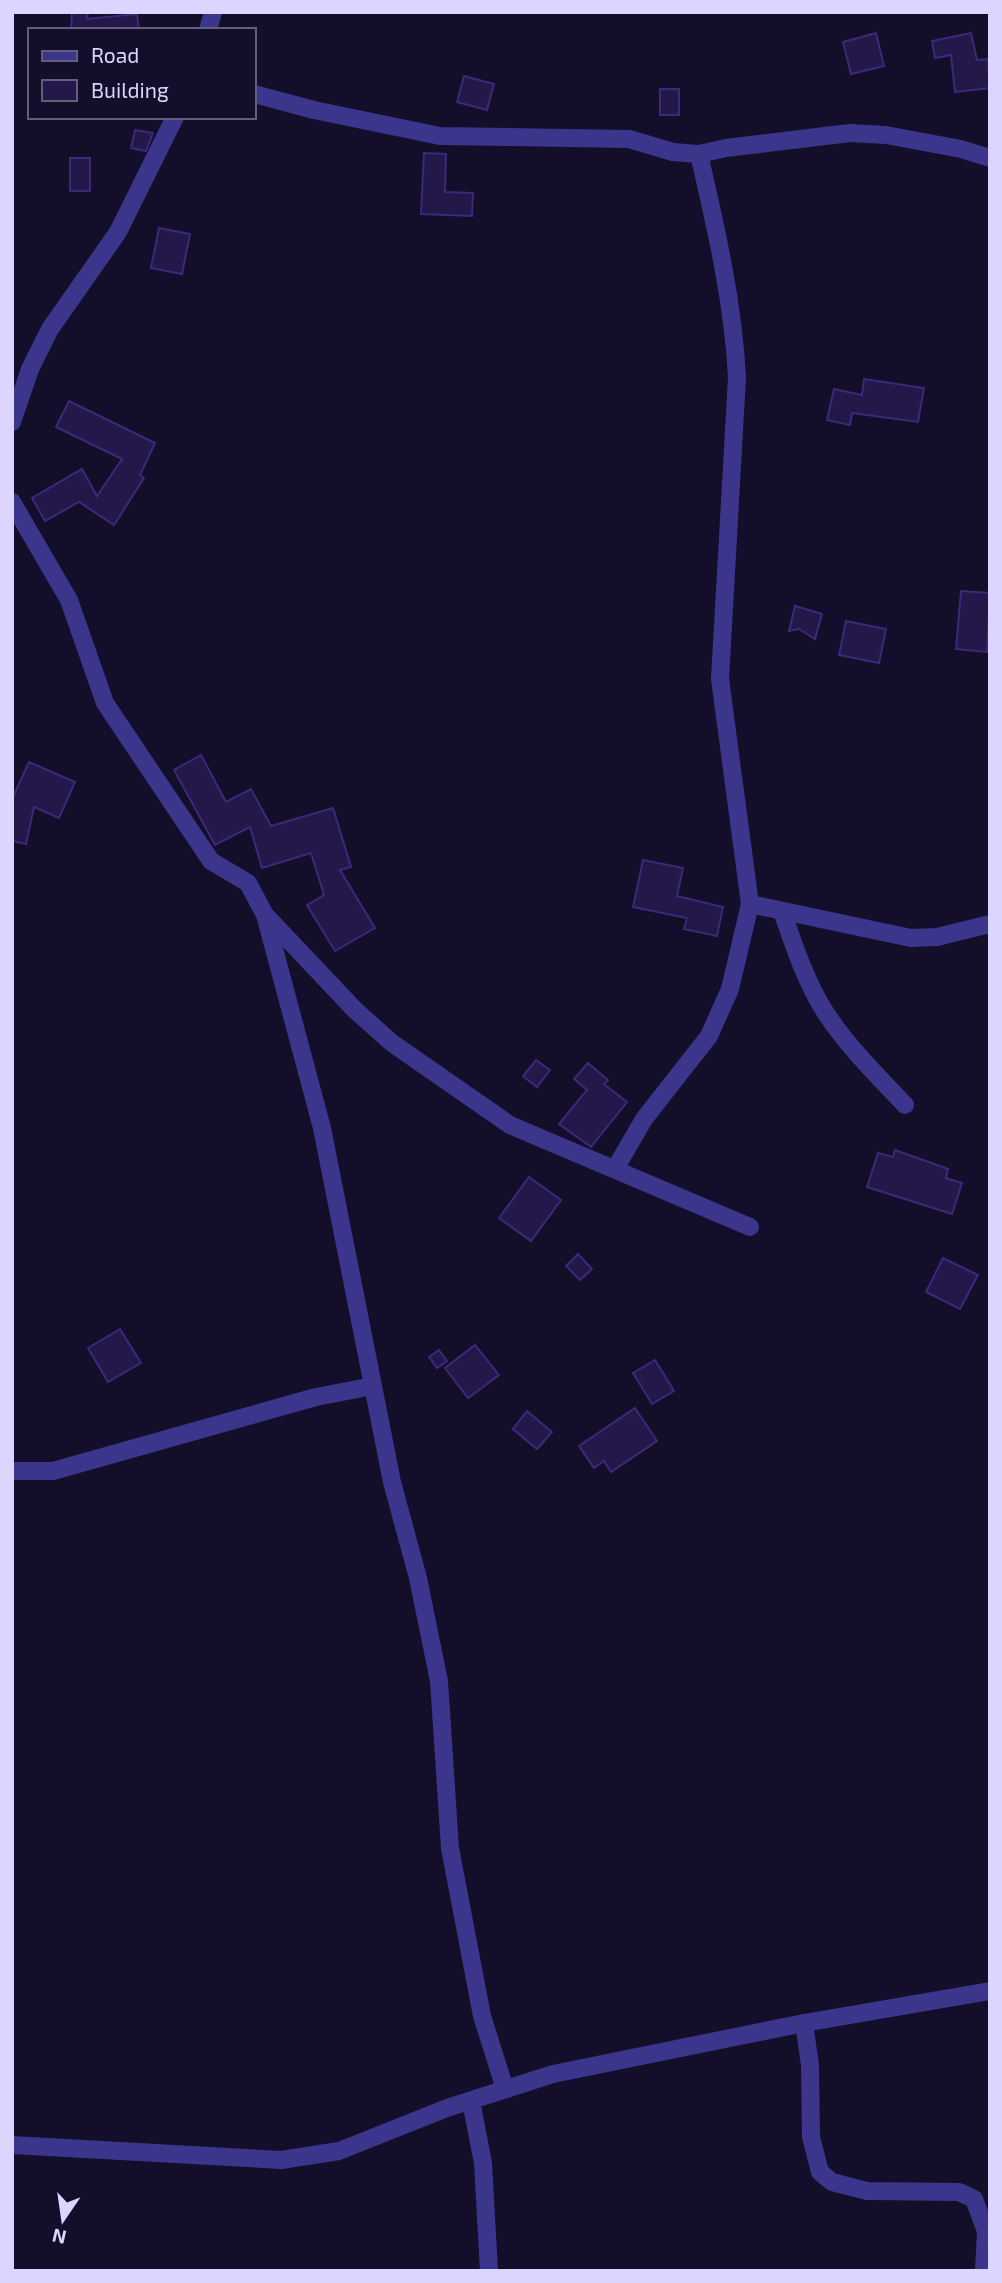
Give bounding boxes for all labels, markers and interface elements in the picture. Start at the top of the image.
legend [28,28,256,119]
text: Road [91,42,139,67]
text: Building [91,77,169,102]
north arrow [28,2185,98,2255]
text: N [50,2224,68,2250]

